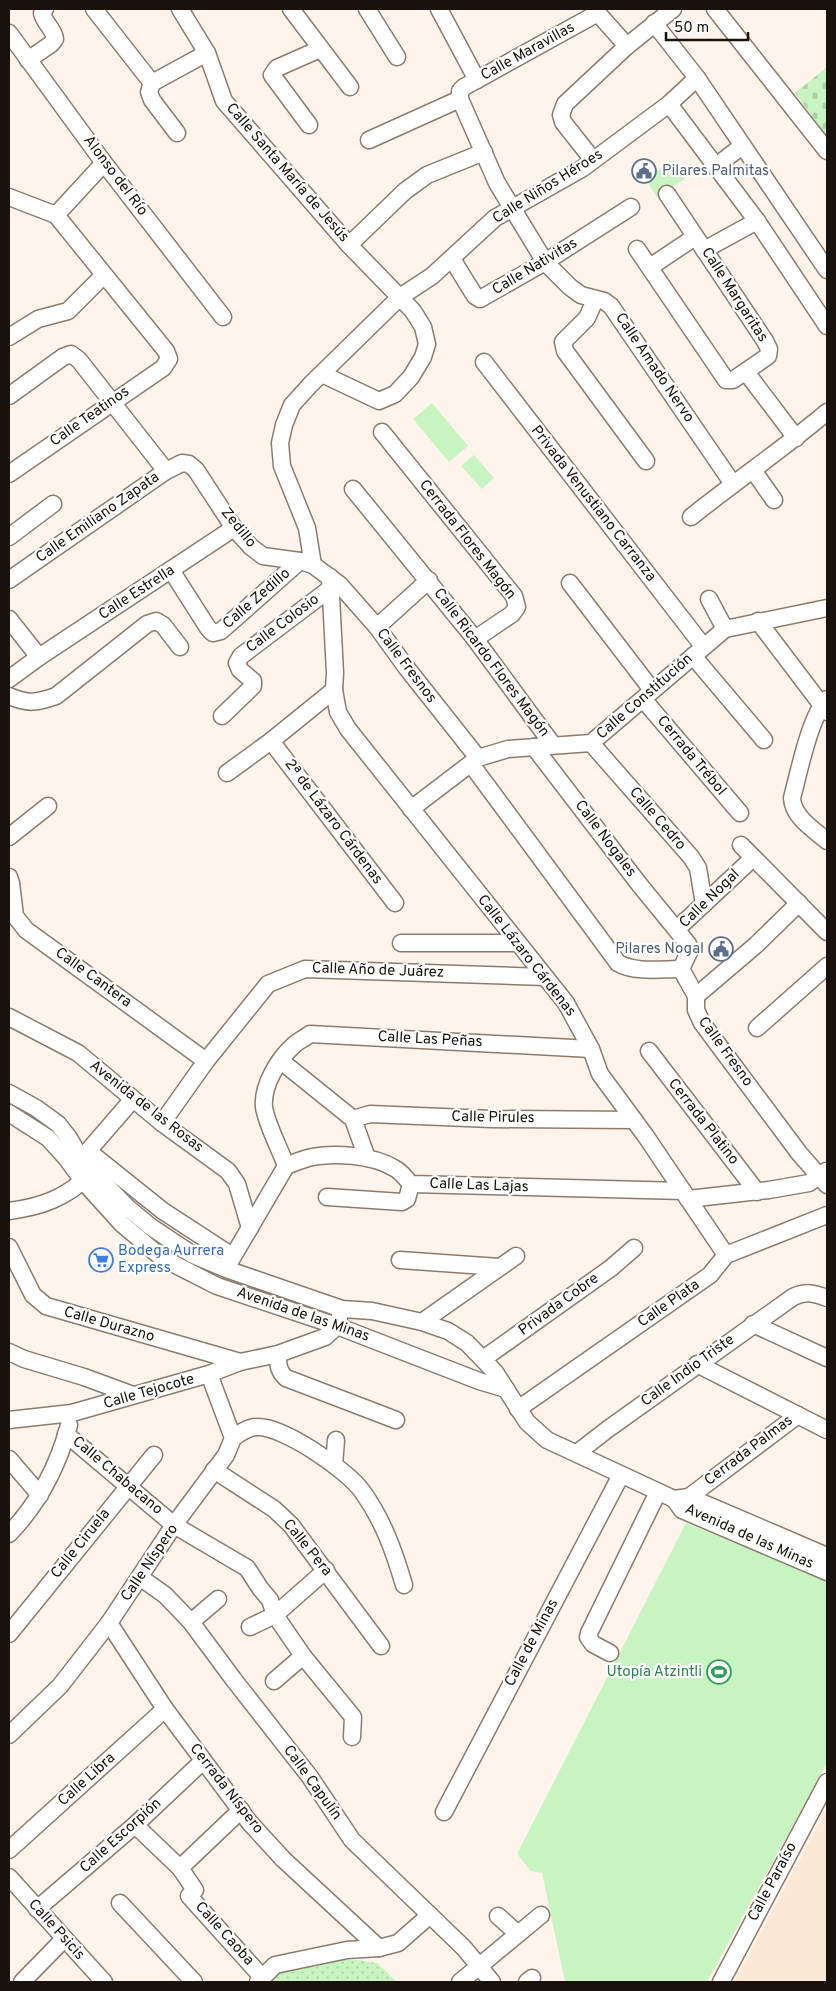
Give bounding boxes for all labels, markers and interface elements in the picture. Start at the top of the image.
scale bar [666,10,748,42]
street label: Calle Maravillas [478,18,578,86]
text: 50 m [674,19,709,38]
street label: Calle Santa María de Jesús [221,99,353,247]
street label: Alonso del Río [79,132,151,220]
street label: Calle Niños Héroes [489,145,607,229]
public building icon: Pilares Palmitas [631,158,657,184]
place label: Pilares Palmitas [662,162,769,181]
street label: Calle Nativitas [489,234,581,300]
street label: Calle Margaritas [696,244,772,346]
street label: Calle Amado Nervo [610,309,698,427]
street label: Calle Teatinos [47,383,133,451]
street label: Privada Venustiano Carranza [526,422,660,586]
street label: Calle Emiliano Zapata [33,468,163,568]
street label: Cerrada Flores Magón [414,476,520,604]
street label: Zedillo [216,504,260,552]
street label: Calle Estrella [95,561,179,625]
street label: Calle Zedillo [219,565,295,633]
street label: Calle Ricardo Flores Magón [429,585,553,741]
street label: Calle Colosio [243,590,323,658]
street label: Calle Fresnos [372,625,440,707]
street label: Calle Constitución [593,650,697,744]
street label: Cerrada Trébol [652,712,730,800]
street label: 2ª de Lázaro Cárdenas [280,756,386,888]
street label: Calle Cedro [624,784,690,854]
street label: Calle Nogales [570,797,640,881]
street label: Calle Nogal [676,866,744,932]
street label: Calle Lázaro Cárdenas [472,891,580,1021]
public building icon: Pilares Nogal [708,936,734,962]
place label: Pilares Nogal [615,940,704,959]
street label: Calle Cantera [51,944,135,1012]
street label: Calle Año de Juárez [311,959,445,983]
street label: Calle Fresno [693,1013,757,1091]
street label: Calle Las Peñas [377,1028,483,1052]
street label: Avenida de las Rosas [85,1057,207,1157]
street label: Cerrada Platino [663,1075,743,1169]
street label: Calle Pirules [451,1108,535,1128]
street label: Calle Las Lajas [429,1175,529,1197]
place label: Bodega Aurrera Express [118,1242,224,1278]
supermarket icon: Bodega Aurrera Express [88,1247,114,1273]
street label: Privada Cobre [515,1270,603,1340]
street label: Calle Plata [634,1276,704,1332]
street label: Avenida de las Minas [234,1283,372,1347]
street label: Calle Durazno [61,1303,157,1347]
street label: Calle Indio Triste [638,1331,738,1411]
street label: Calle Tejocote [101,1370,197,1414]
street label: Cerrada Palmas [701,1412,797,1490]
street label: Calle Chabacano [68,1433,166,1519]
street label: Avenida de las Minas [682,1500,816,1574]
street label: Calle Ciruela [47,1505,115,1583]
street label: Calle Pera [278,1516,336,1580]
street label: Calle Níspero [117,1521,183,1605]
street label: Calle de Minas [501,1596,563,1690]
sports icon: Utopía Atzintli [706,1659,732,1685]
place label: Utopía Atzintli [607,1663,702,1682]
street label: Cerrada Níspero [185,1740,267,1838]
street label: Calle Capulín [278,1742,346,1824]
street label: Calle Libra [54,1749,120,1811]
street label: Calle Escorpión [76,1794,166,1878]
street label: Calle Paraíso [744,1839,802,1925]
street label: Calle Psicis [24,1896,88,1964]
street label: Calle Caoba [190,1898,258,1970]

